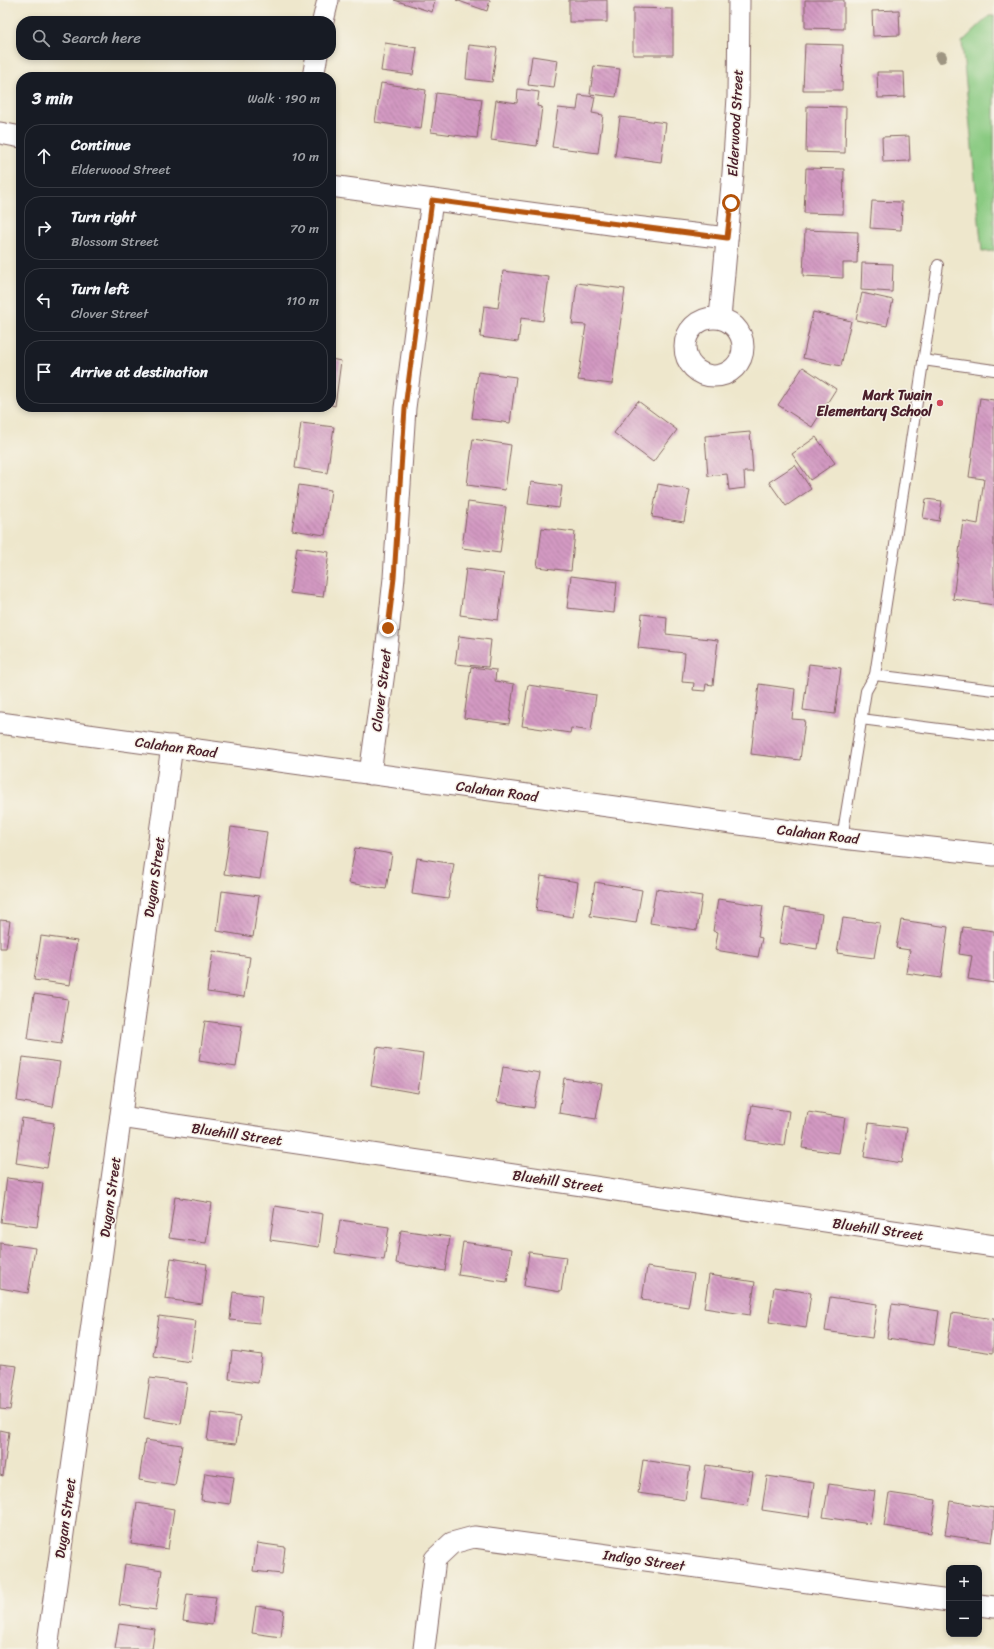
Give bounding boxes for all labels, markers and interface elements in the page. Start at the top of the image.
search box [16,16,336,60]
text: Search here [62,25,141,51]
icon: search [30,27,52,49]
street label: Elderwood Street [720,69,751,177]
text: 3 min [32,83,73,113]
text: Walk · 190 m [247,87,320,110]
text: Continue [71,132,131,158]
icon: ahead [33,145,55,167]
text: 10 m [292,145,319,168]
text: Elderwood Street [71,158,171,181]
route start [722,194,740,212]
text: Turn right [71,204,136,230]
icon: right [33,217,55,239]
text: 70 m [290,217,319,240]
text: Blossom Street [71,230,159,253]
text: Turn left [71,276,129,302]
icon: left [33,289,55,311]
text: 110 m [286,289,319,312]
text: Clover Street [71,302,148,325]
text: Arrive at destination [71,359,208,385]
icon: arrive [33,361,55,383]
place label: Mark Twain Elementary School [816,383,933,424]
marker: Mark Twain Elementary School [935,398,945,408]
route end [379,619,397,637]
street label: Clover Street [364,646,399,733]
street label: Calahan Road [133,729,220,766]
street label: Calahan Road [454,773,541,810]
street label: Calahan Road [776,817,862,852]
street label: Dugan Street [136,835,173,919]
street label: Bluehill Street [190,1116,284,1153]
street label: Dugan Street [92,1155,129,1239]
street label: Bluehill Street [511,1163,605,1200]
street label: Bluehill Street [831,1211,925,1248]
street label: Dugan Street [47,1476,84,1560]
street label: Indigo Street [600,1542,688,1579]
map controls [946,1565,982,1637]
button: + [946,1565,982,1601]
button: − [946,1601,982,1637]

